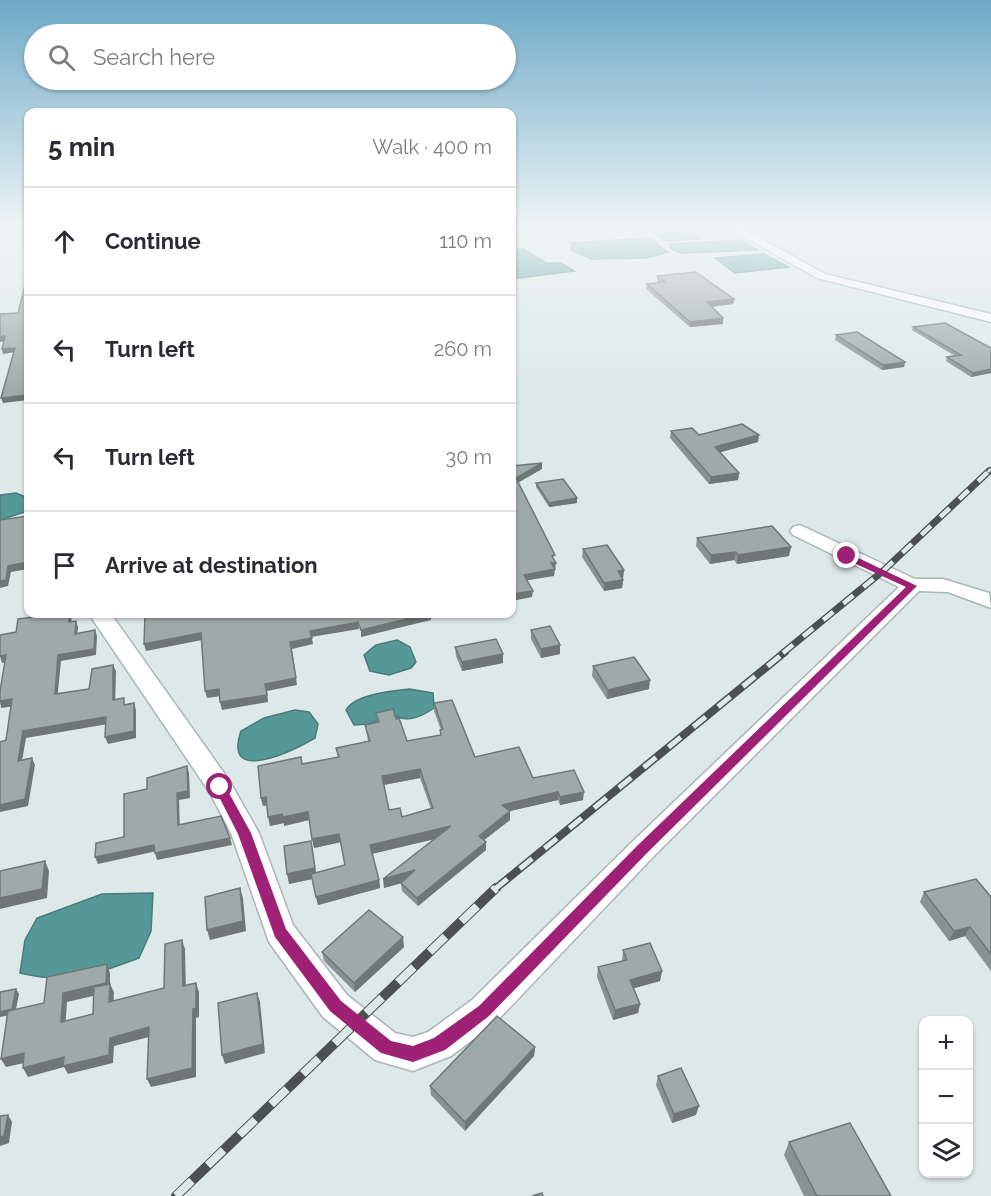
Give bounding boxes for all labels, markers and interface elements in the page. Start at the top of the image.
search box [24,24,516,90]
icon: search [45,41,78,74]
text: Search here [93,44,215,70]
text: 5 min [48,132,115,162]
text: Walk · 400 m [372,135,492,159]
icon: ahead [48,225,81,258]
text: Continue [105,228,201,254]
text: 110 m [439,229,492,253]
icon: left [48,333,81,366]
text: Turn left [105,336,195,362]
text: 260 m [434,337,492,361]
icon: left [48,441,81,474]
text: Turn left [105,444,195,470]
text: 30 m [446,445,492,469]
route end [833,542,859,568]
icon: arrive [48,549,81,582]
text: Arrive at destination [105,552,318,578]
route start [206,773,232,799]
map controls [919,1016,973,1178]
button: + [919,1016,973,1070]
button: − [919,1070,973,1124]
button: layers [919,1124,973,1178]

